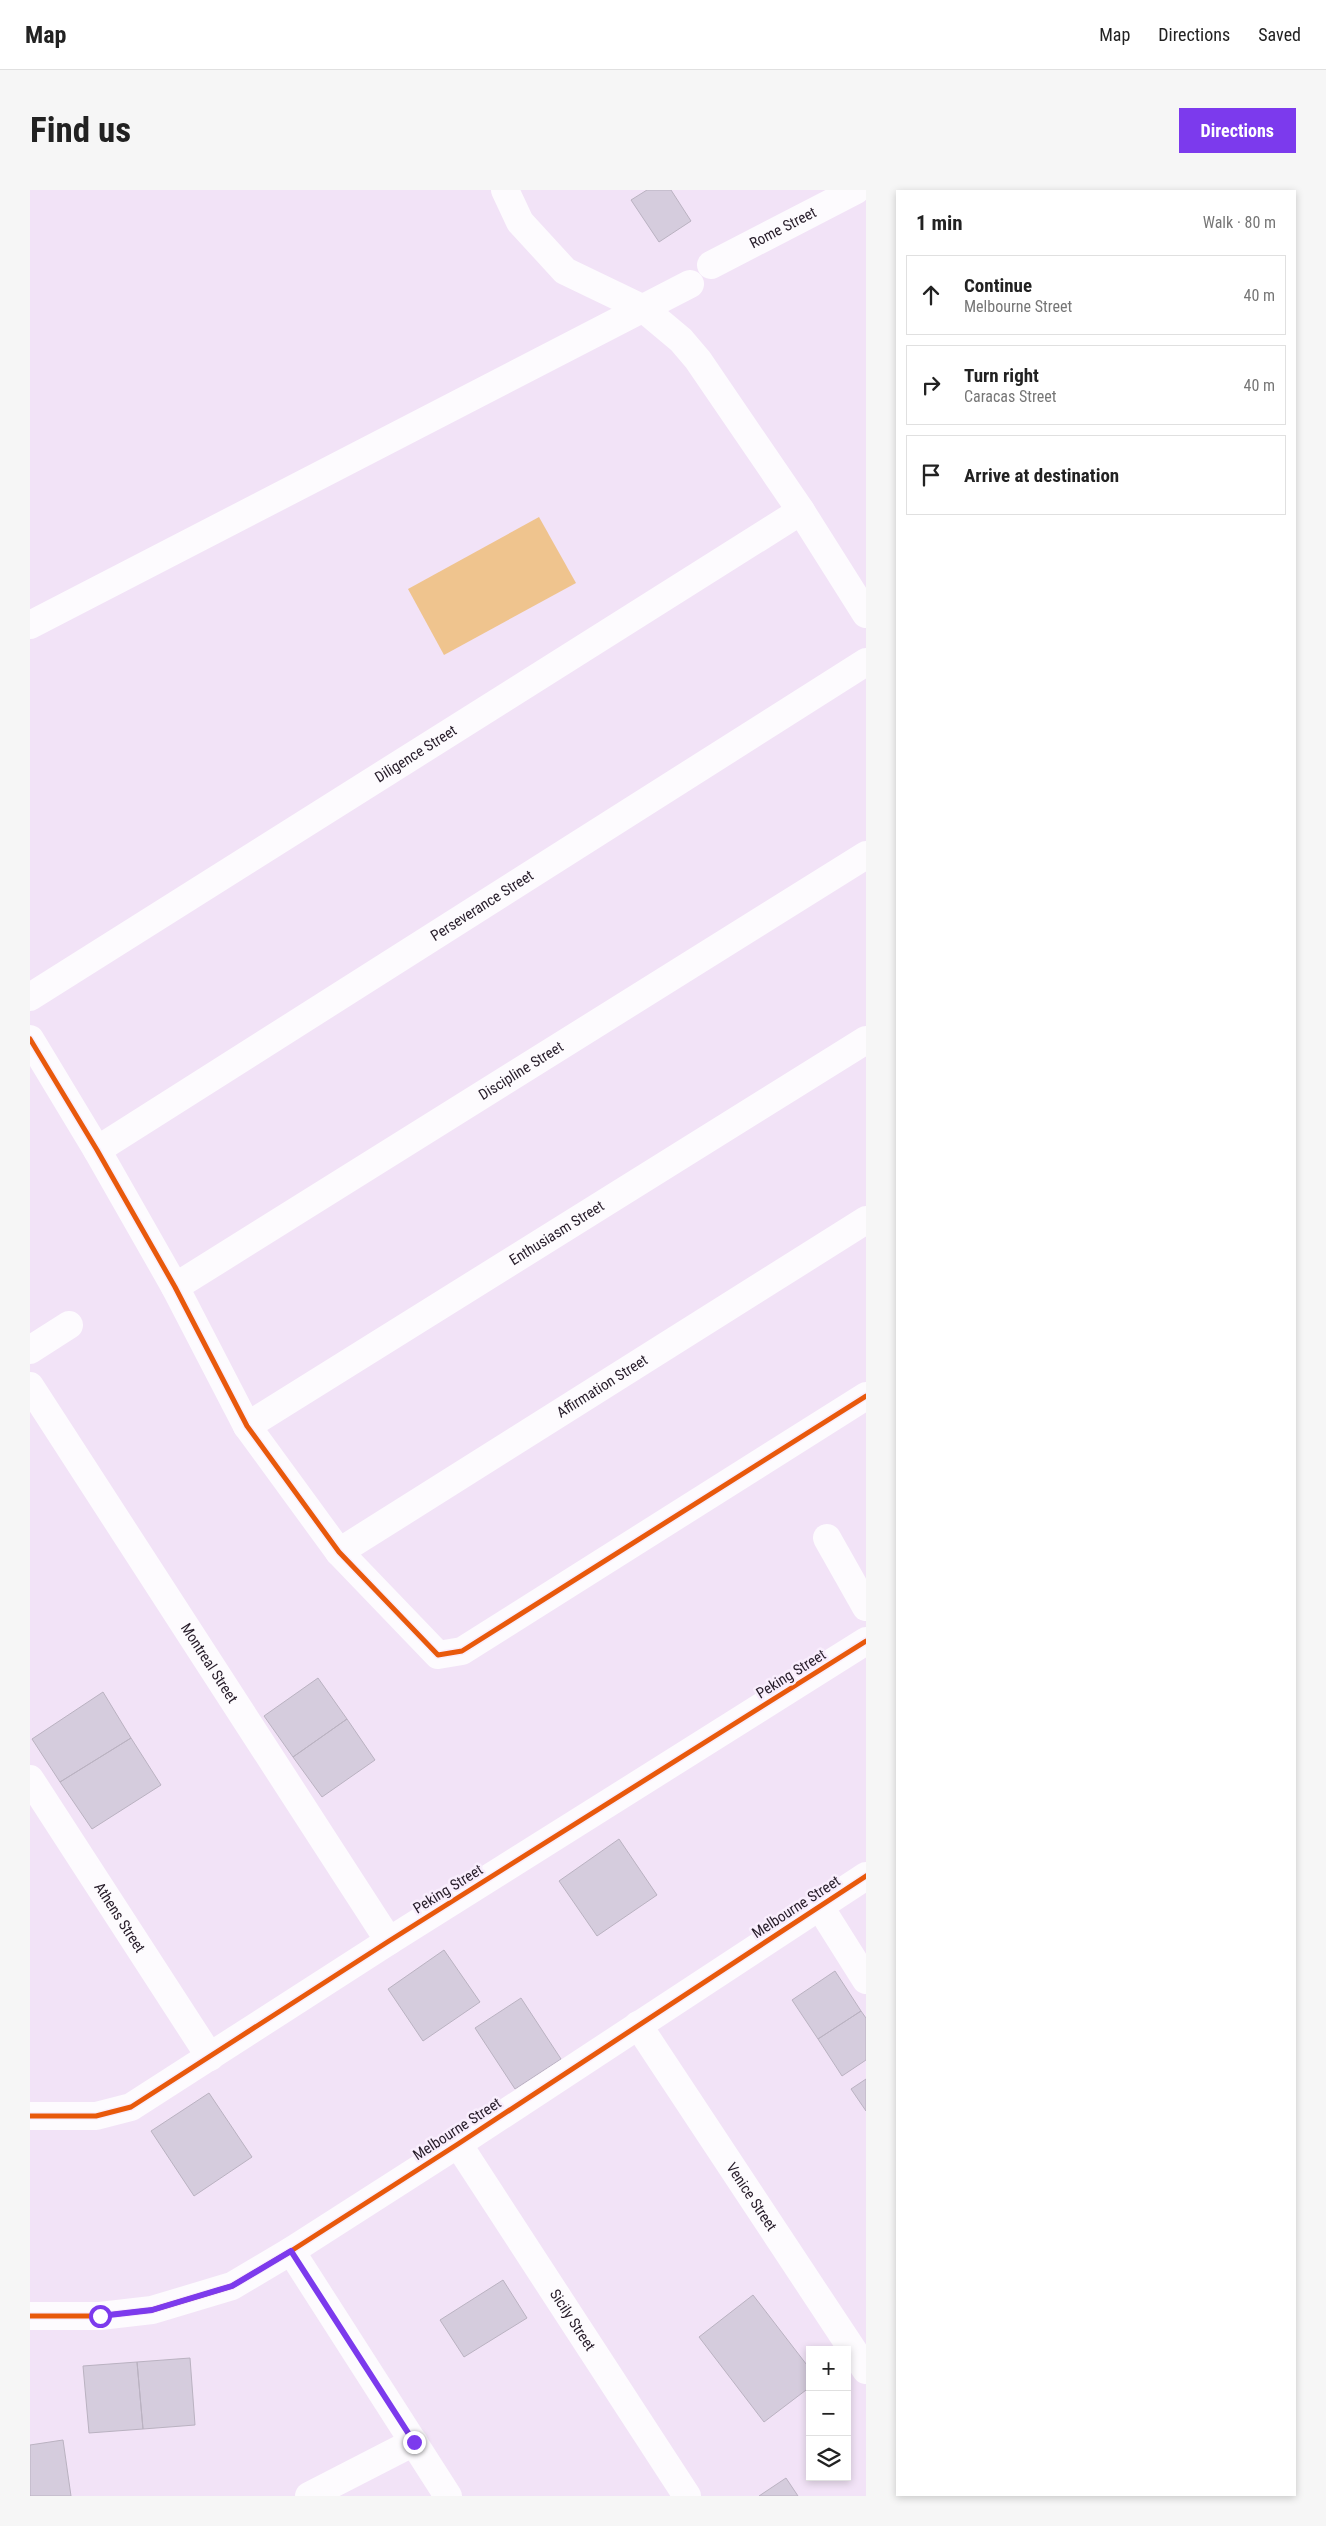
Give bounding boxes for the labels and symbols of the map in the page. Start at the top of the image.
street label: Rome Street [747,203,819,252]
street label: Diligence Street [372,721,460,786]
street label: Perseverance Street [427,866,537,945]
street label: Discipline Street [475,1038,567,1104]
street label: Enthusiasm Street [506,1197,607,1269]
street label: Affirmation Street [553,1351,651,1422]
street label: Montreal Street [177,1620,242,1706]
street label: Peking Street [753,1646,829,1702]
street label: Peking Street [410,1861,486,1917]
street label: Melbourne Street [749,1872,843,1942]
street label: Athens Street [90,1879,149,1956]
street label: Melbourne Street [410,2094,504,2164]
street label: Venice Street [722,2159,781,2235]
street label: Sicily Street [546,2286,599,2354]
route start [89,2305,112,2328]
route end [403,2431,426,2454]

